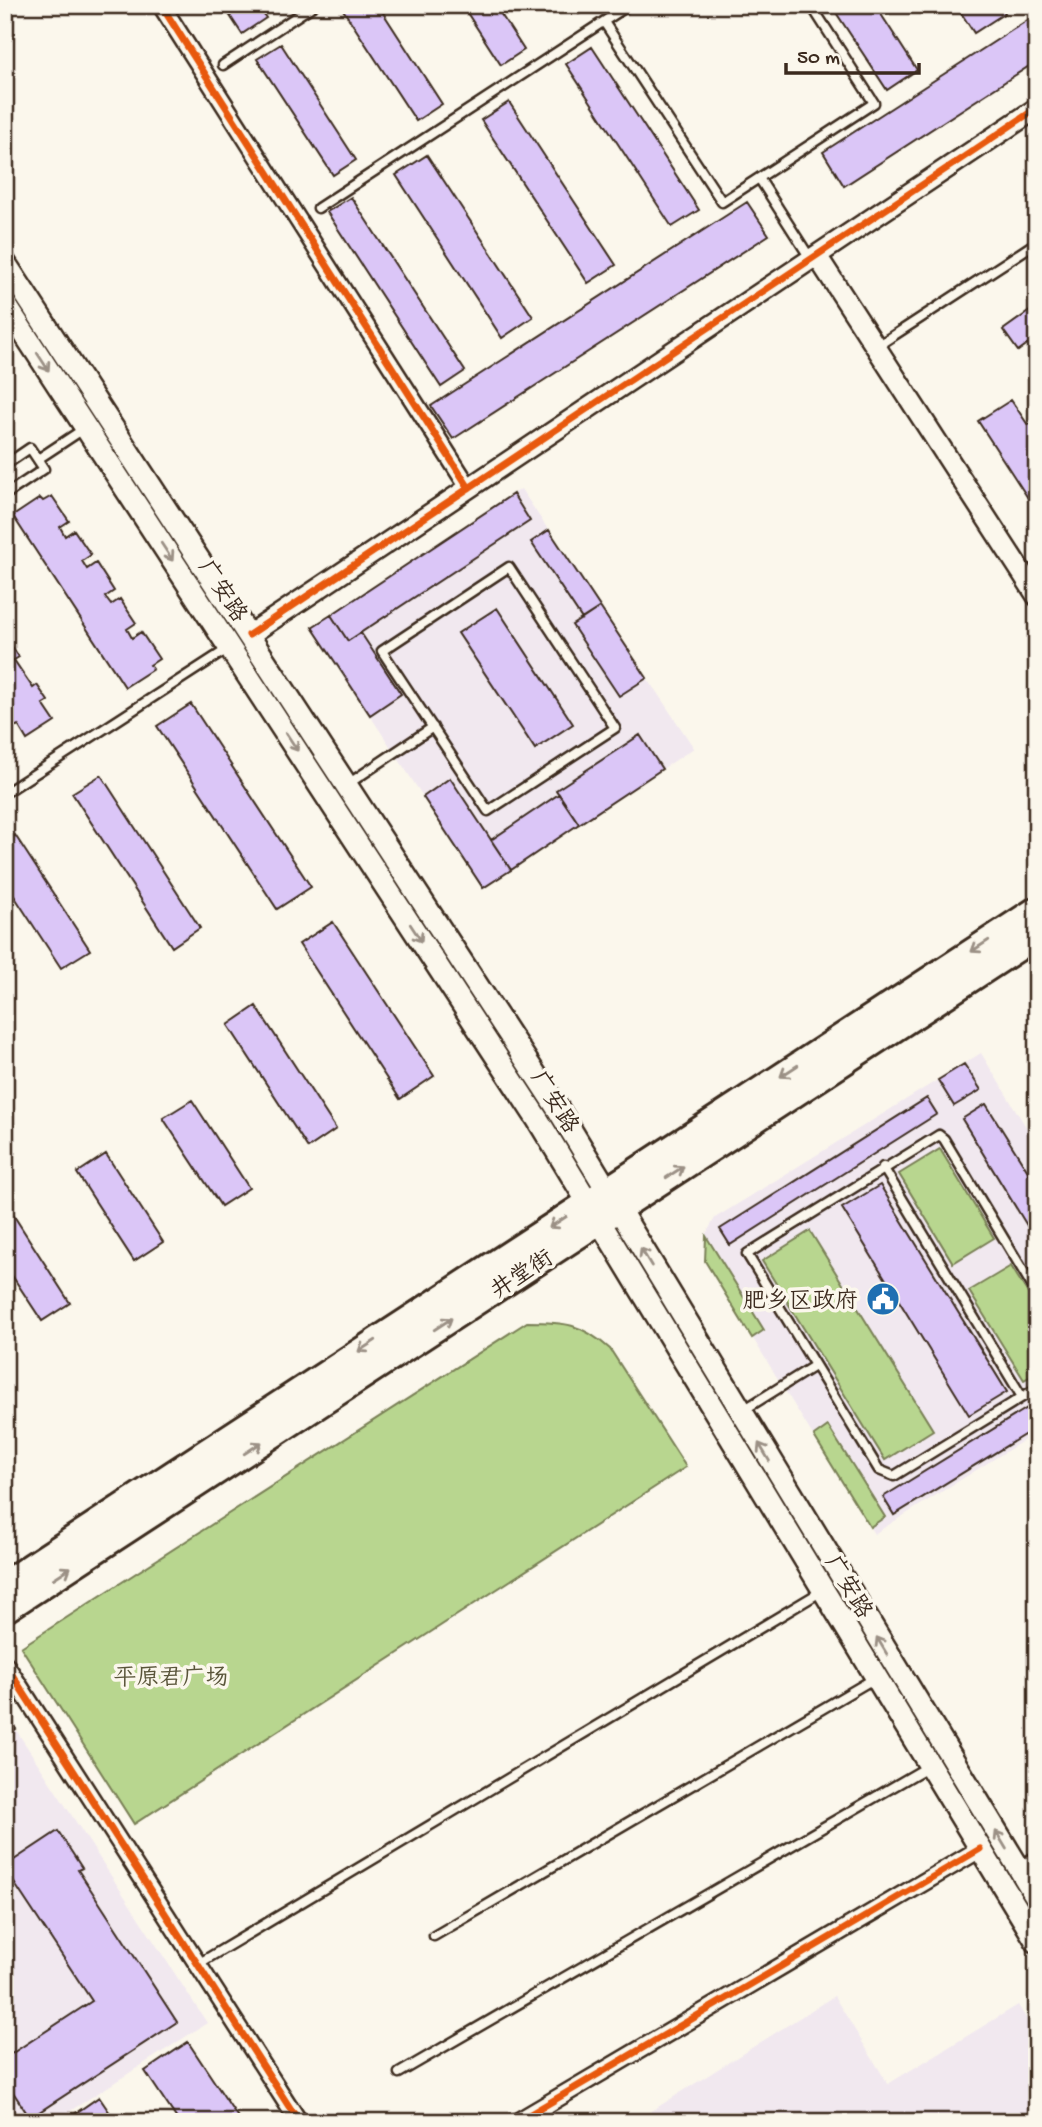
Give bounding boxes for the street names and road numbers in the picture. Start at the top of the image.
street label: 广安路 [191,555,252,628]
street label: 广安路 [523,1066,584,1139]
street label: 井堂街 [486,1245,559,1306]
street label: 广安路 [818,1551,877,1624]

